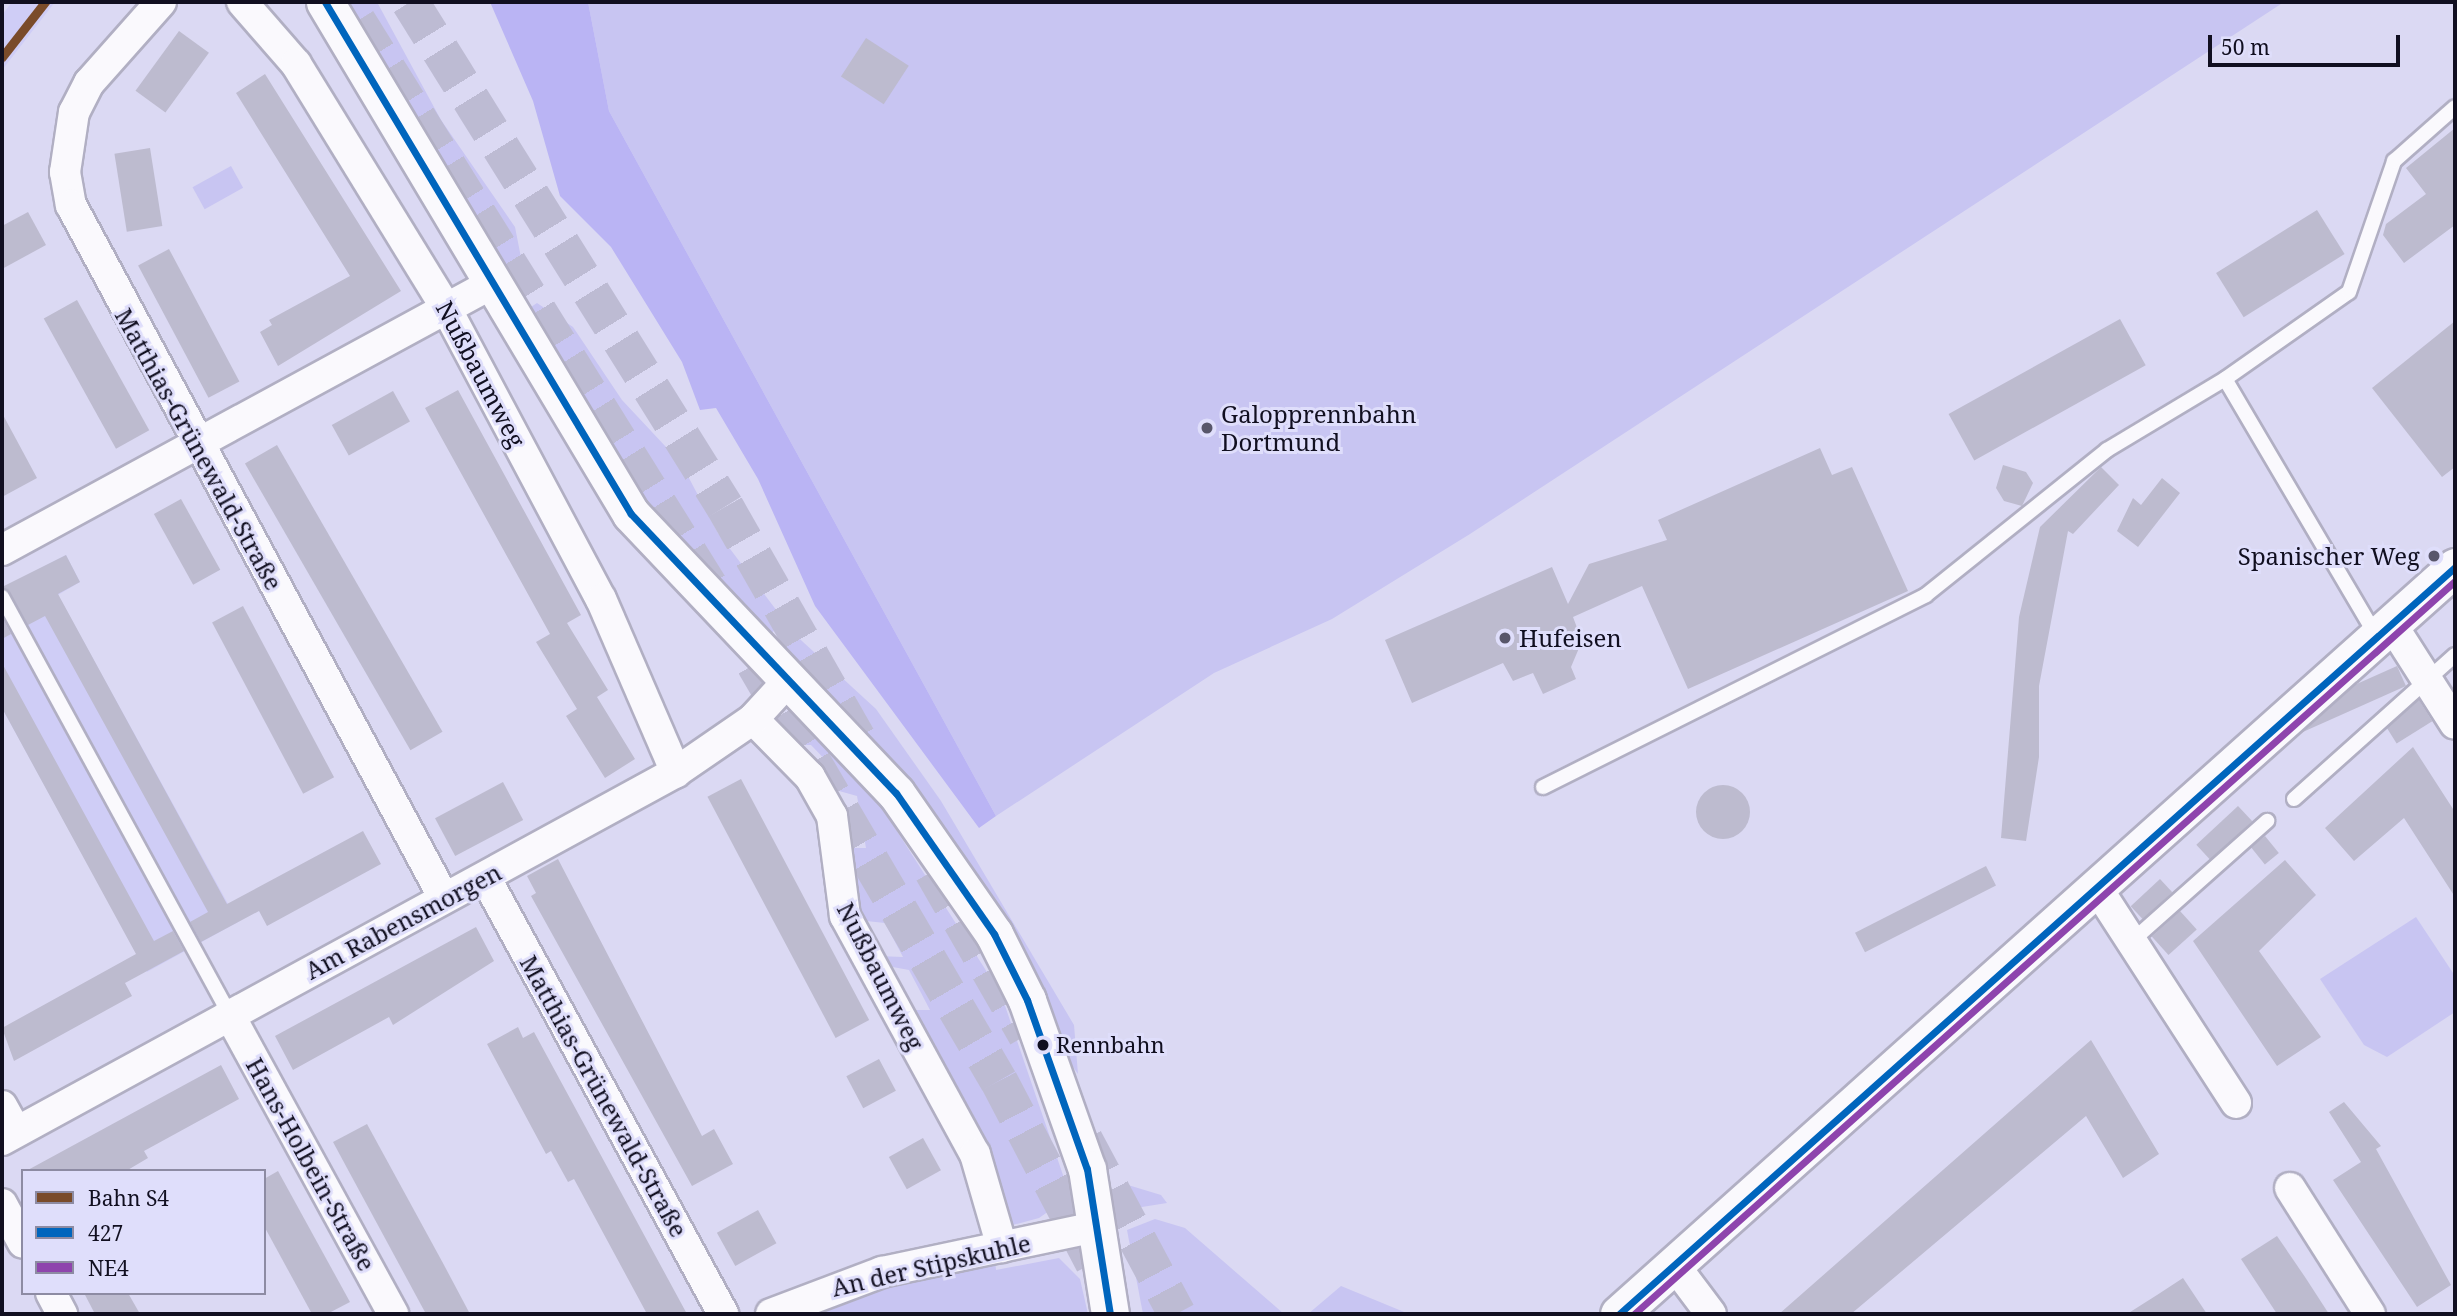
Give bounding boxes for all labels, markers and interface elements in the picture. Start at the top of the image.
scale bar [2212,21,2404,65]
text: 50 m [2221,33,2270,61]
street label: Nußbaumweg [430,296,532,452]
street label: Matthias-Grünewald-Straße [109,303,289,595]
place label: Galopprennbahn Dortmund [1221,400,1416,456]
marker: Galopprennbahn Dortmund [1199,420,1215,436]
place label: Spanischer Weg [2238,542,2420,570]
marker: Spanischer Weg [2426,548,2442,564]
place label: Hufeisen [1519,624,1622,652]
marker: Hufeisen [1497,630,1513,646]
street label: Am Rabensmorgen [300,857,506,985]
street label: Nußbaumweg [831,897,931,1055]
street label: Matthias-Grünewald-Straße [514,950,694,1242]
place label: Rennbahn [1056,1032,1165,1058]
marker: Rennbahn [1036,1038,1050,1052]
street label: Hans-Holbein-Straße [240,1053,382,1275]
legend [21,1169,266,1295]
text: Bahn S4 [88,1184,169,1212]
text: 427 [88,1219,123,1247]
street label: An der Stipskuhle [829,1228,1033,1302]
text: NE4 [88,1254,129,1282]

